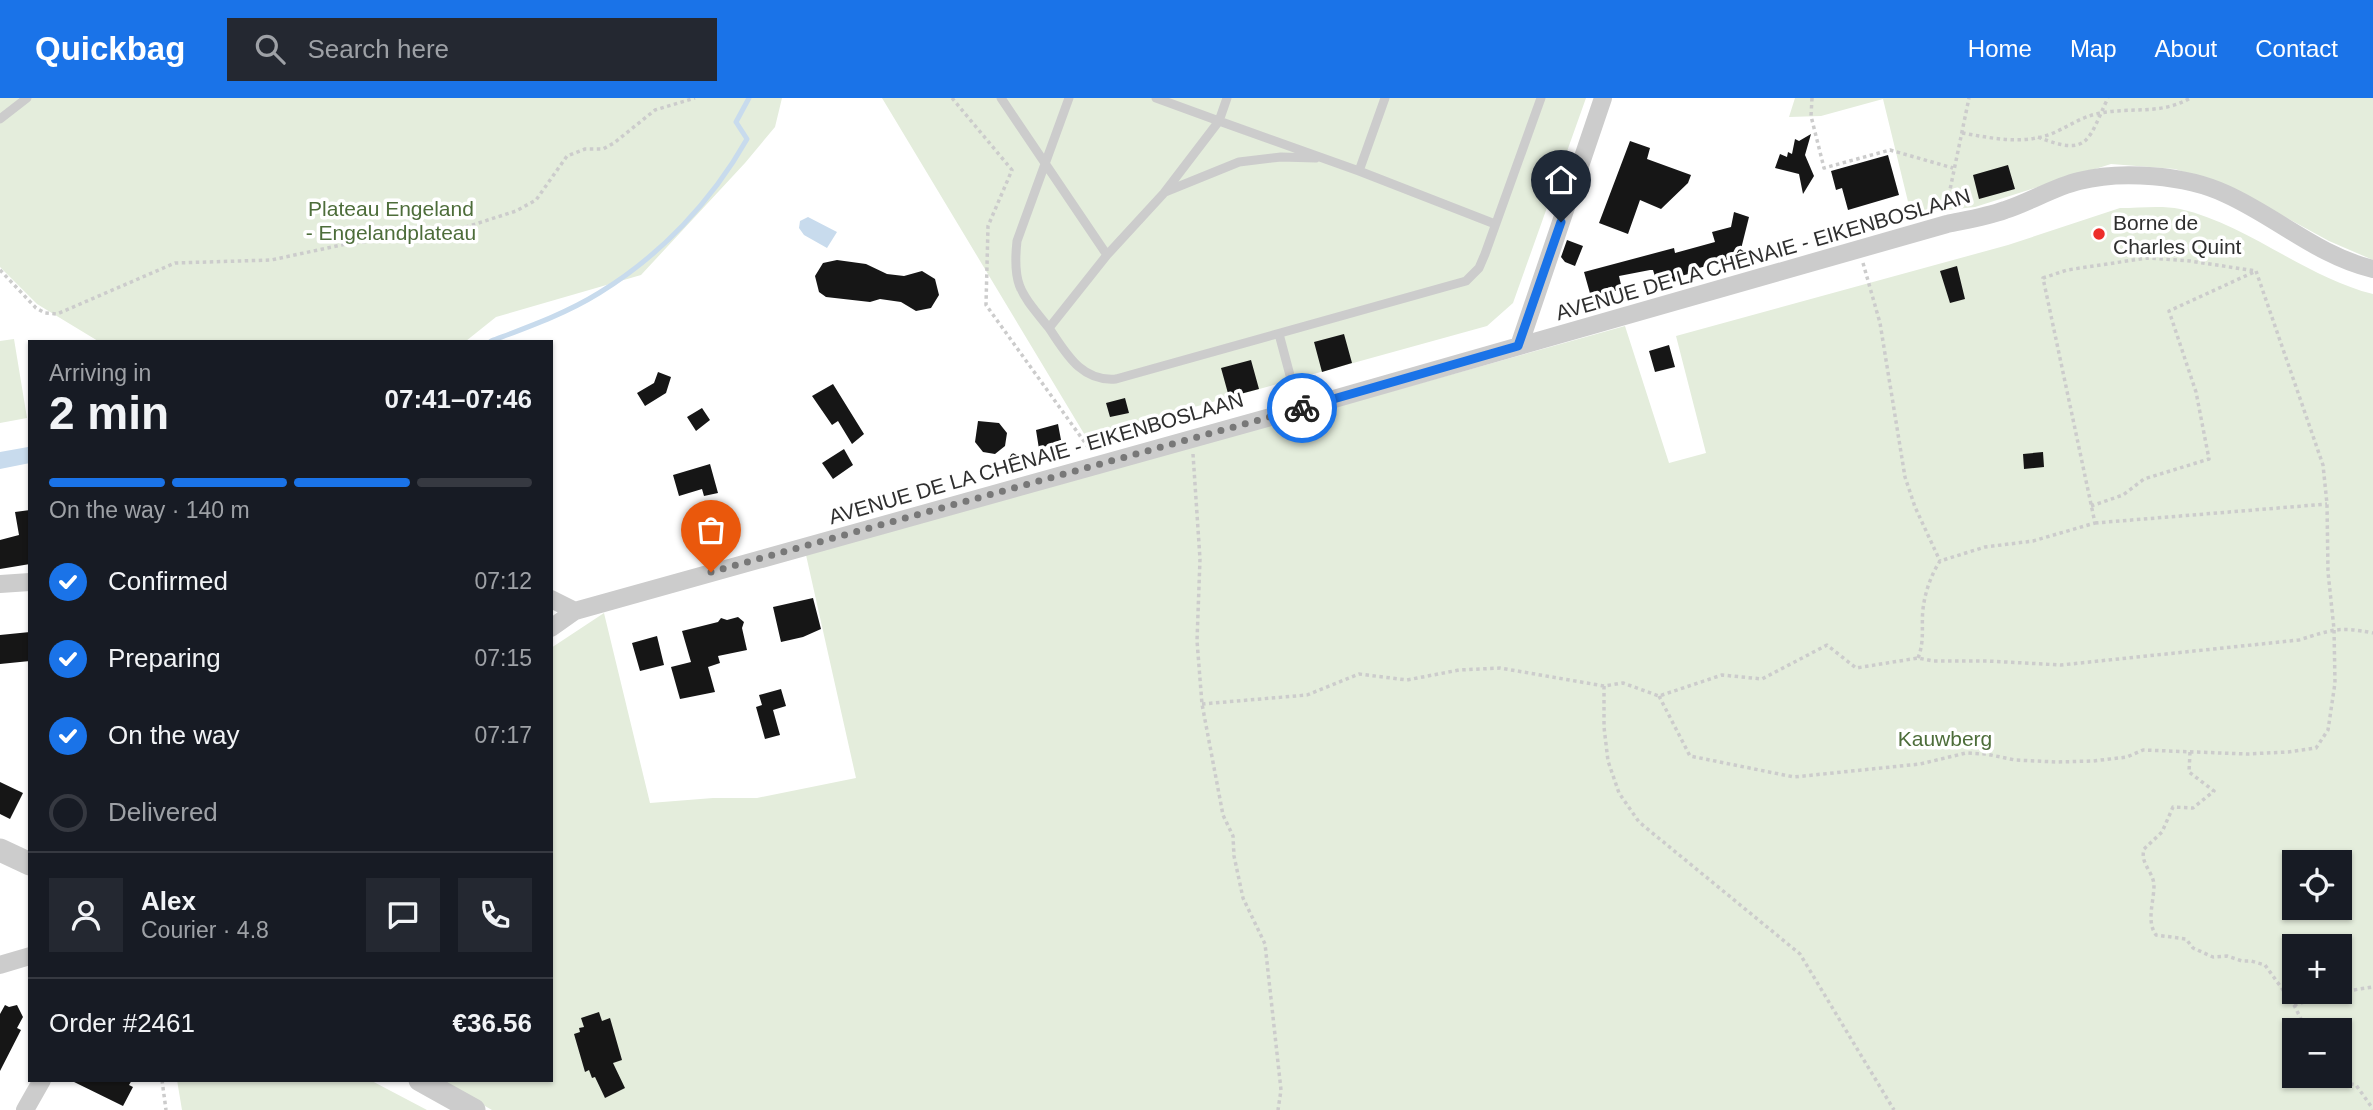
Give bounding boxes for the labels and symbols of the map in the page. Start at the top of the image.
pin [1531,150,1591,222]
street label: AVENUE DE LA CHÊNAIE - EIKENBOSLAAN [1553,184,1973,324]
park label: Plateau Engeland - Engelandplateau [306,197,476,244]
place label: Borne de Charles Quint [2113,211,2242,258]
marker: Borne de Charles Quint [2091,226,2107,242]
courier [1267,373,1337,443]
street label: AVENUE DE LA CHÊNAIE - EIKENBOSLAAN [826,388,1246,528]
pin [681,500,741,572]
park label: Kauwberg [1898,727,1992,750]

